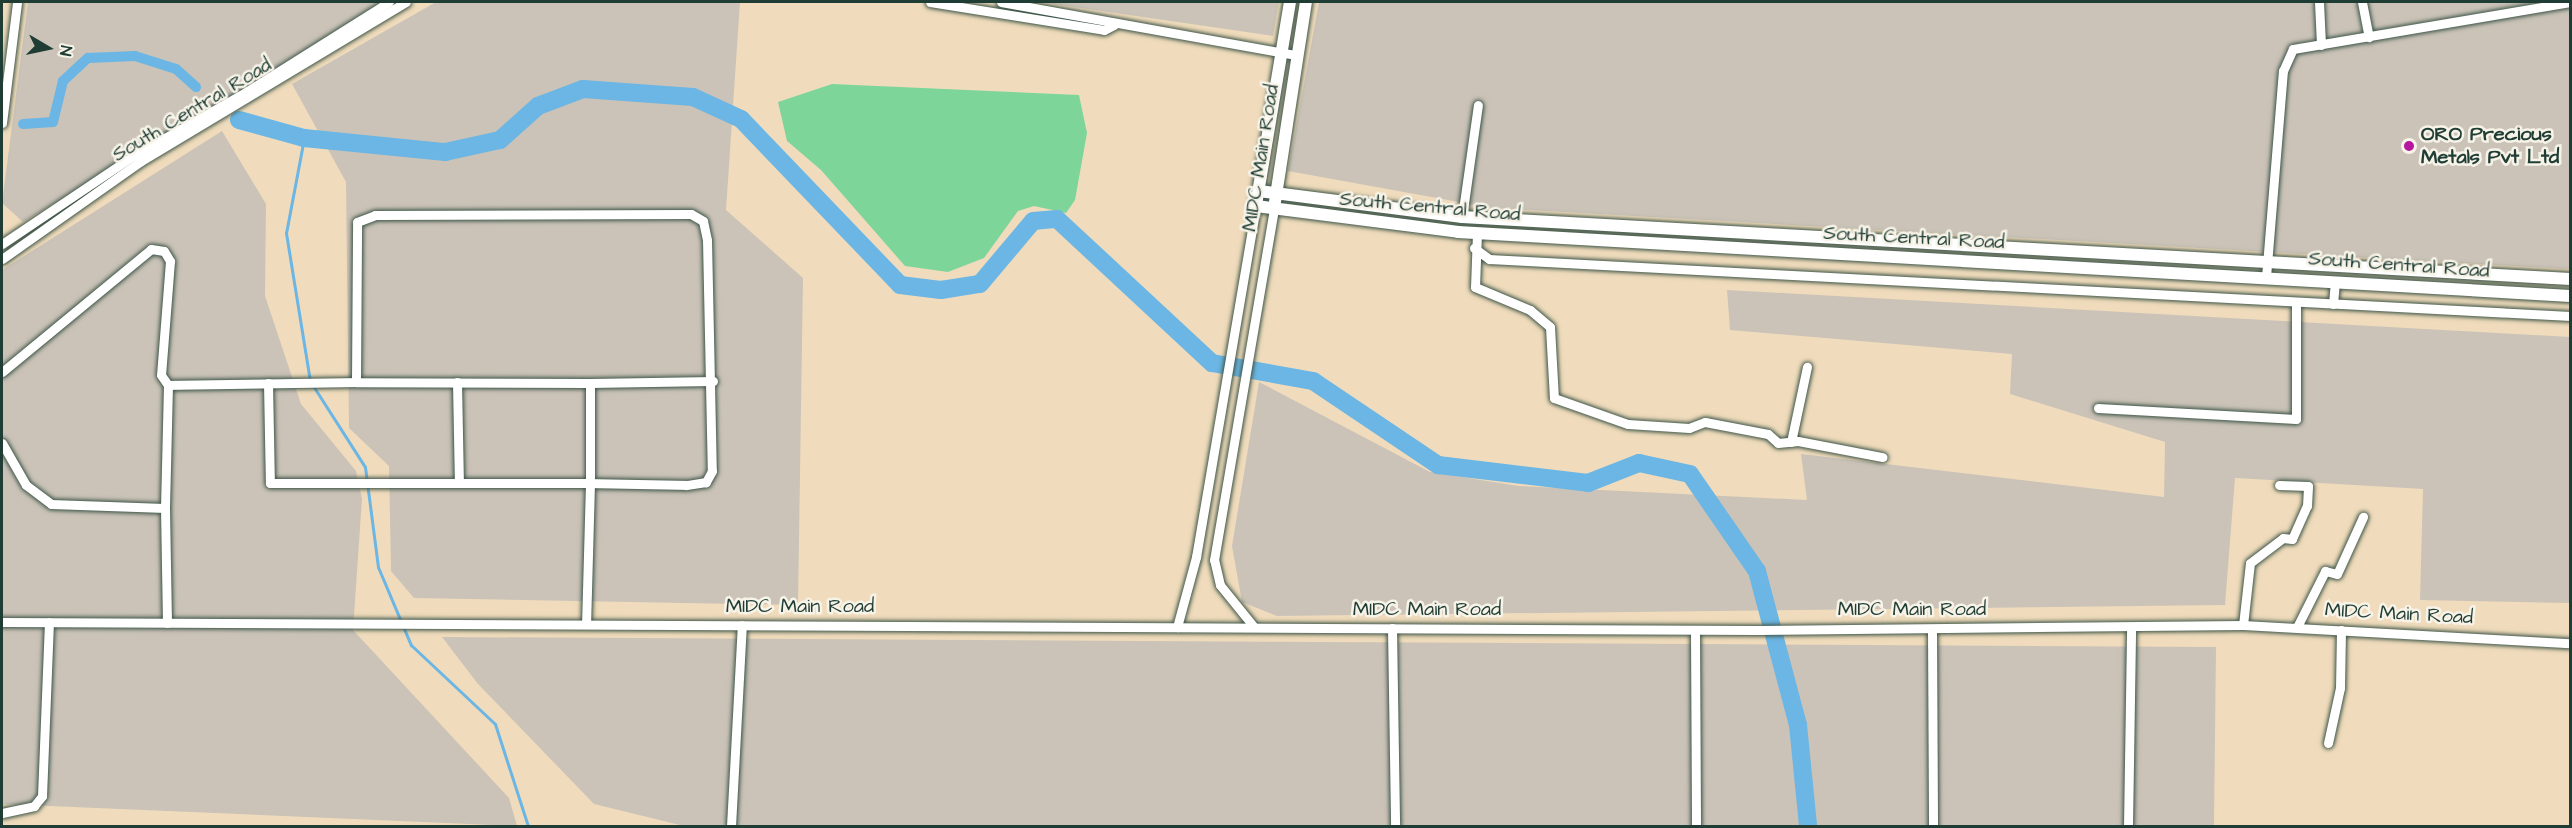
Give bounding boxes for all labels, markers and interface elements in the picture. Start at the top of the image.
north arrow [18,18,78,78]
text: N [54,44,77,57]
street label: South Central Road [108,53,276,167]
street label: MIDC Main Road [1238,83,1284,233]
place label: ORO Precious Metals Pvt Ltd [2421,122,2559,169]
marker: ORO Precious Metals Pvt Ltd [2402,139,2416,153]
street label: South Central Road [1338,187,1522,227]
street label: South Central Road [1823,221,2005,255]
street label: South Central Road [2308,247,2490,283]
street label: MIDC Main Road [726,594,874,618]
street label: MIDC Main Road [1353,597,1501,621]
street label: MIDC Main Road [1838,597,1986,621]
street label: MIDC Main Road [2324,598,2474,630]

